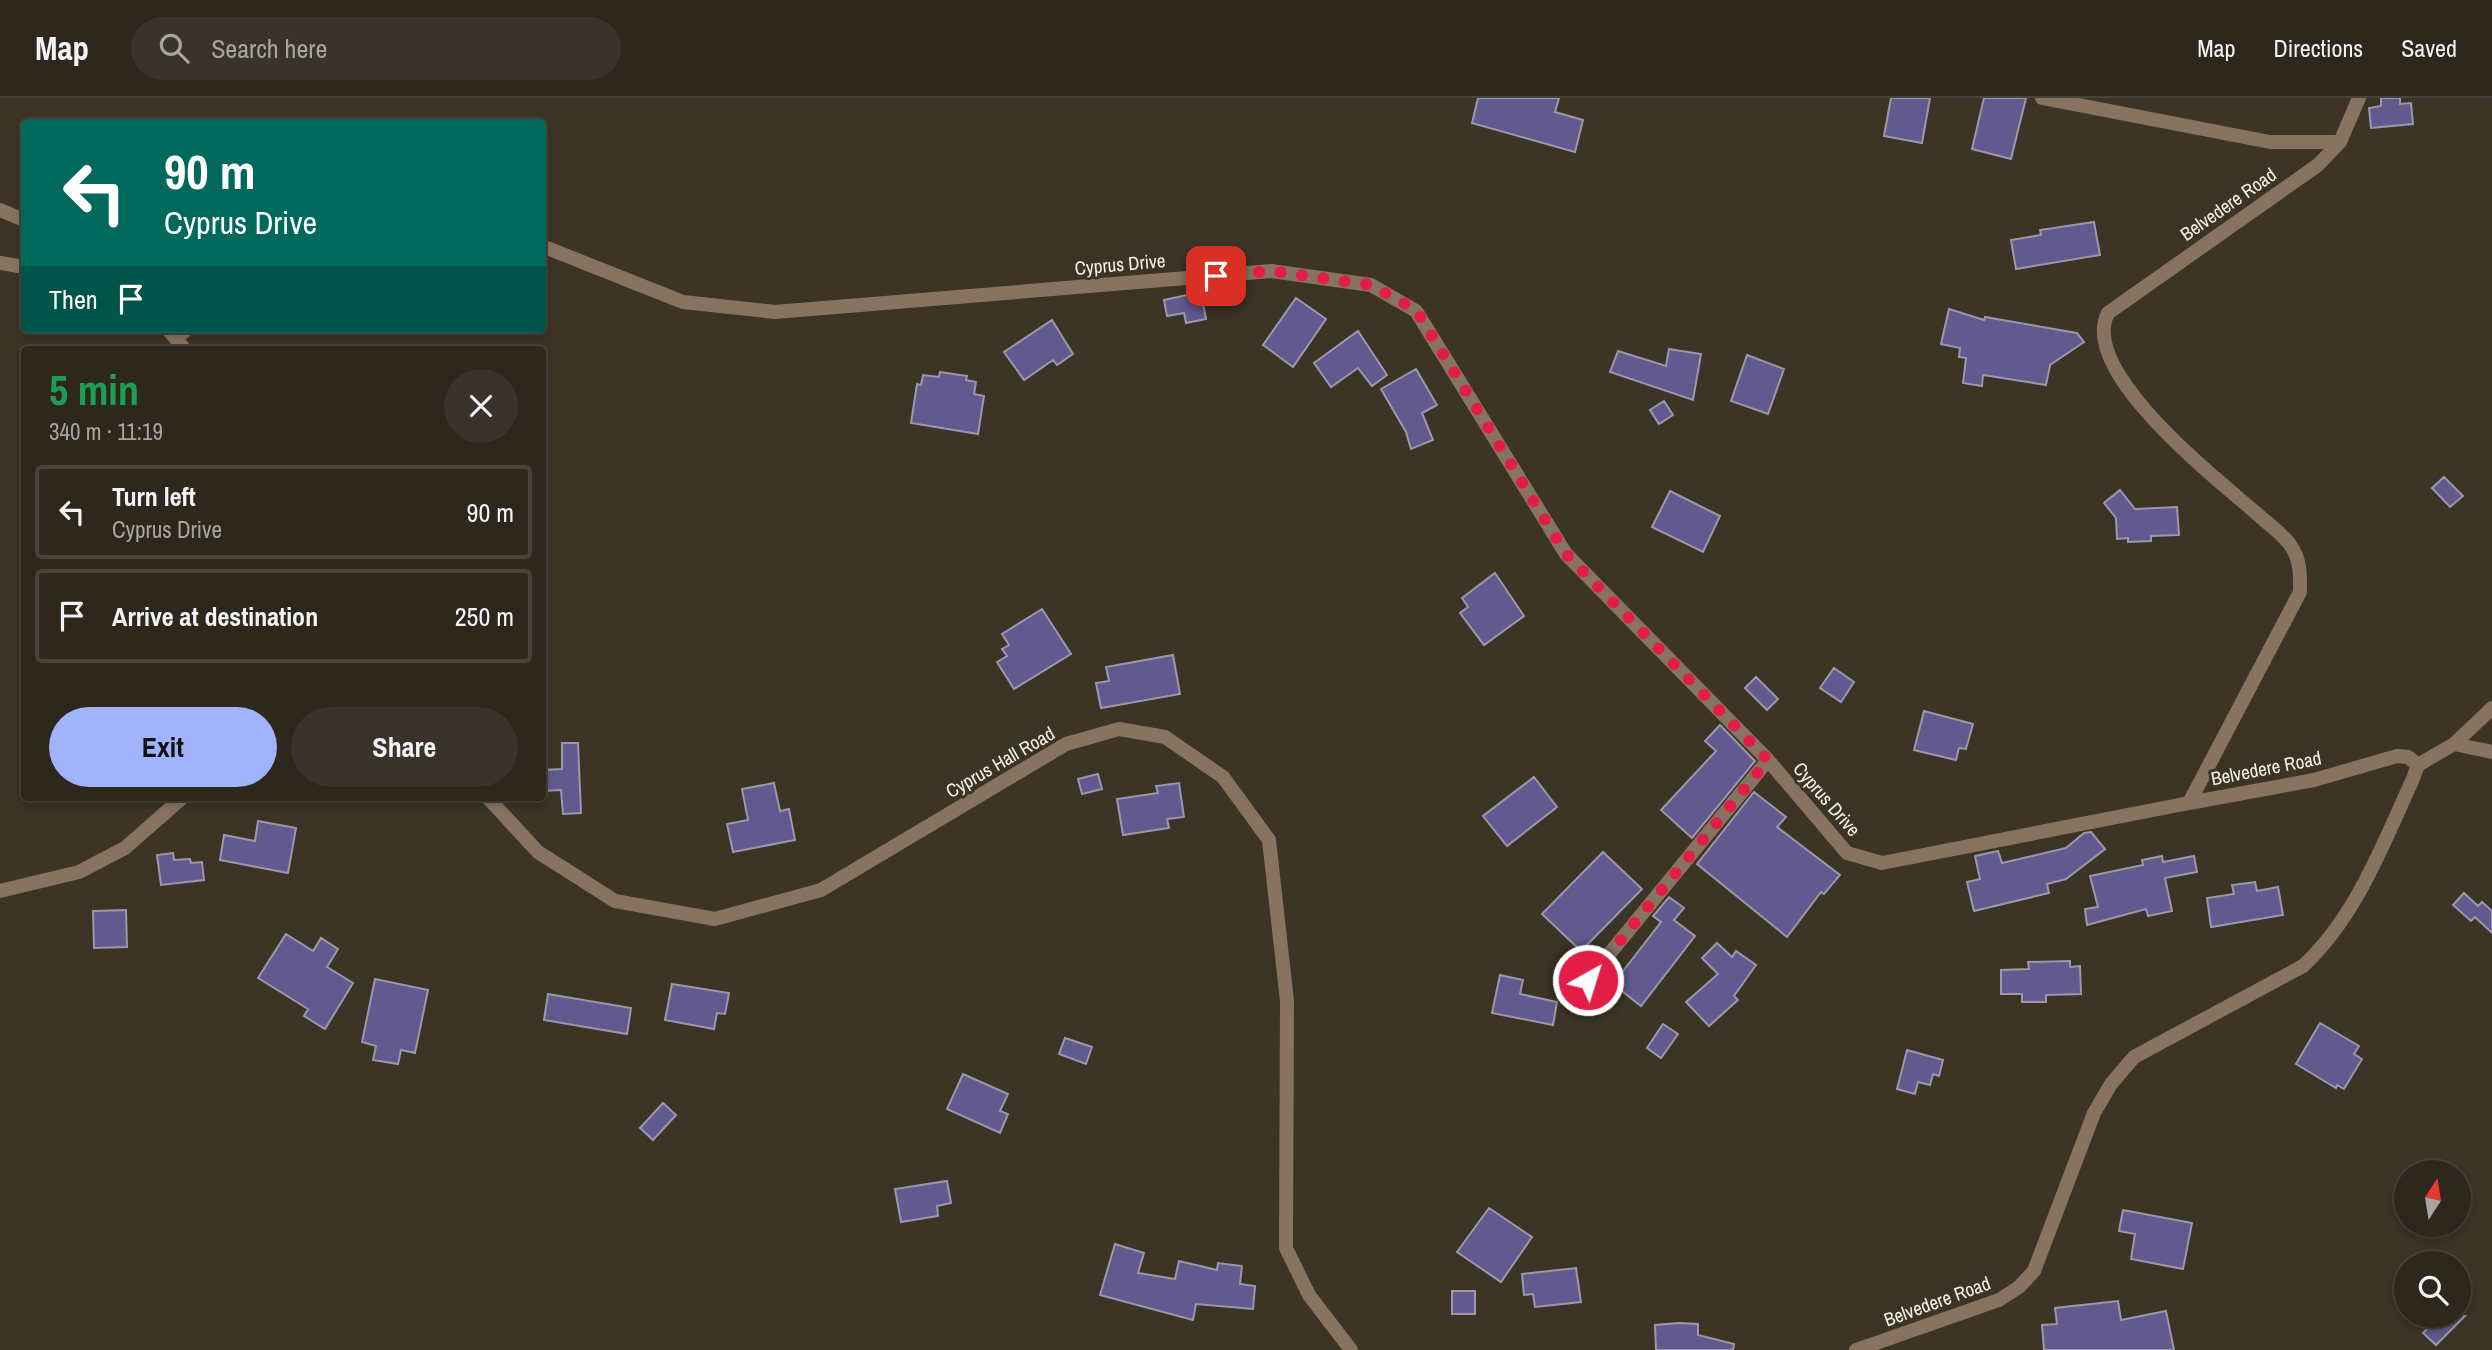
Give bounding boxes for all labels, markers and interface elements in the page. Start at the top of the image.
search box [131,17,621,80]
text: Map [35,26,89,70]
icon: search [155,29,193,67]
text: Search here [211,31,327,66]
text: Map [2197,32,2235,64]
text: Directions [2273,32,2363,64]
text: Saved [2401,32,2457,64]
text: 90 m [164,138,256,204]
icon: left [49,147,140,238]
street label: Belvedere Road [2175,161,2281,247]
text: Cyprus Drive [164,201,317,244]
pin [1186,246,1246,306]
street label: Cyprus Drive [1074,247,1166,281]
icon: arrive [1197,257,1235,295]
icon: arrive [112,280,150,318]
text: Then [49,282,98,317]
text: 5 min [49,362,139,418]
button: close [444,369,518,443]
text: 340 m · 11:19 [49,416,163,447]
text: Turn left [112,479,196,514]
icon: left [53,493,91,531]
text: 90 m [467,495,514,530]
text: Cyprus Drive [112,514,222,545]
icon: arrive [53,597,91,635]
text: Arrive at destination [112,599,318,634]
text: 250 m [455,599,514,634]
button: Exit [49,707,277,787]
button: Share [291,707,518,787]
street label: Cyprus Hall Road [941,720,1059,804]
street label: Belvedere Road [2209,745,2323,791]
street label: Cyprus Drive [1787,756,1867,842]
position arrow [1551,943,1625,1017]
north arrow [2394,1160,2471,1237]
map controls [2394,1160,2471,1328]
button: search [2394,1251,2471,1328]
street label: Belvedere Road [1880,1270,1994,1332]

